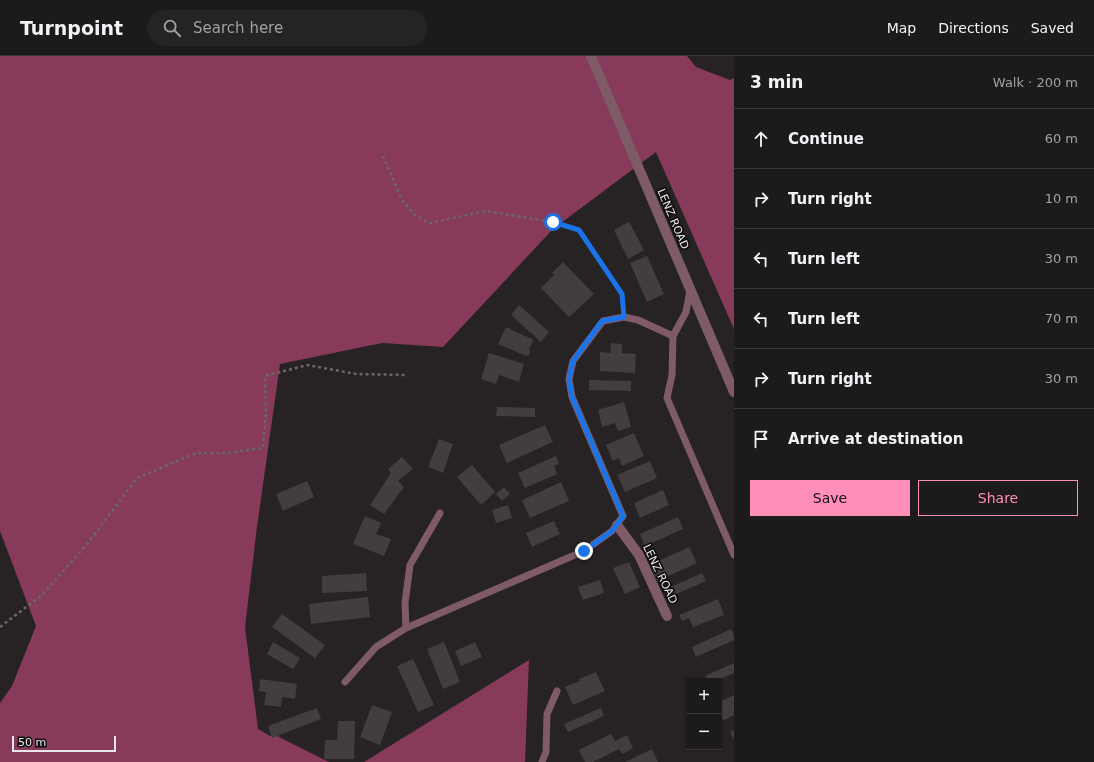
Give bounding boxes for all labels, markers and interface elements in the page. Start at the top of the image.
search box [147,10,427,46]
text: Turnpoint [20,17,123,39]
icon: search [161,17,183,39]
text: Search here [193,19,283,37]
text: Map [887,20,916,36]
text: Directions [938,20,1009,36]
text: Saved [1031,20,1074,36]
text: 3 min [750,72,803,92]
text: Walk · 200 m [993,75,1078,90]
icon: ahead [750,128,772,150]
text: Continue [788,130,864,148]
text: 60 m [1045,131,1078,146]
street label: LENZ ROAD [654,187,692,251]
icon: right [750,188,772,210]
text: Turn right [788,190,872,208]
text: 10 m [1045,191,1078,206]
route start [544,213,562,231]
icon: left [750,248,772,270]
text: Turn left [788,250,860,268]
text: 30 m [1045,251,1078,266]
icon: left [750,308,772,330]
text: Turn left [788,310,860,328]
text: 70 m [1045,311,1078,326]
icon: right [750,368,772,390]
text: Turn right [788,370,872,388]
text: 30 m [1045,371,1078,386]
icon: arrive [750,428,772,450]
text: Arrive at destination [788,430,963,448]
button: Save [750,480,910,516]
button: Share [918,480,1078,516]
route end [575,542,593,560]
street label: LENZ ROAD [640,542,680,606]
map controls [686,678,722,750]
button: + [686,678,722,714]
button: − [686,714,722,750]
scale bar [12,734,116,753]
text: 50 m [18,736,46,749]

